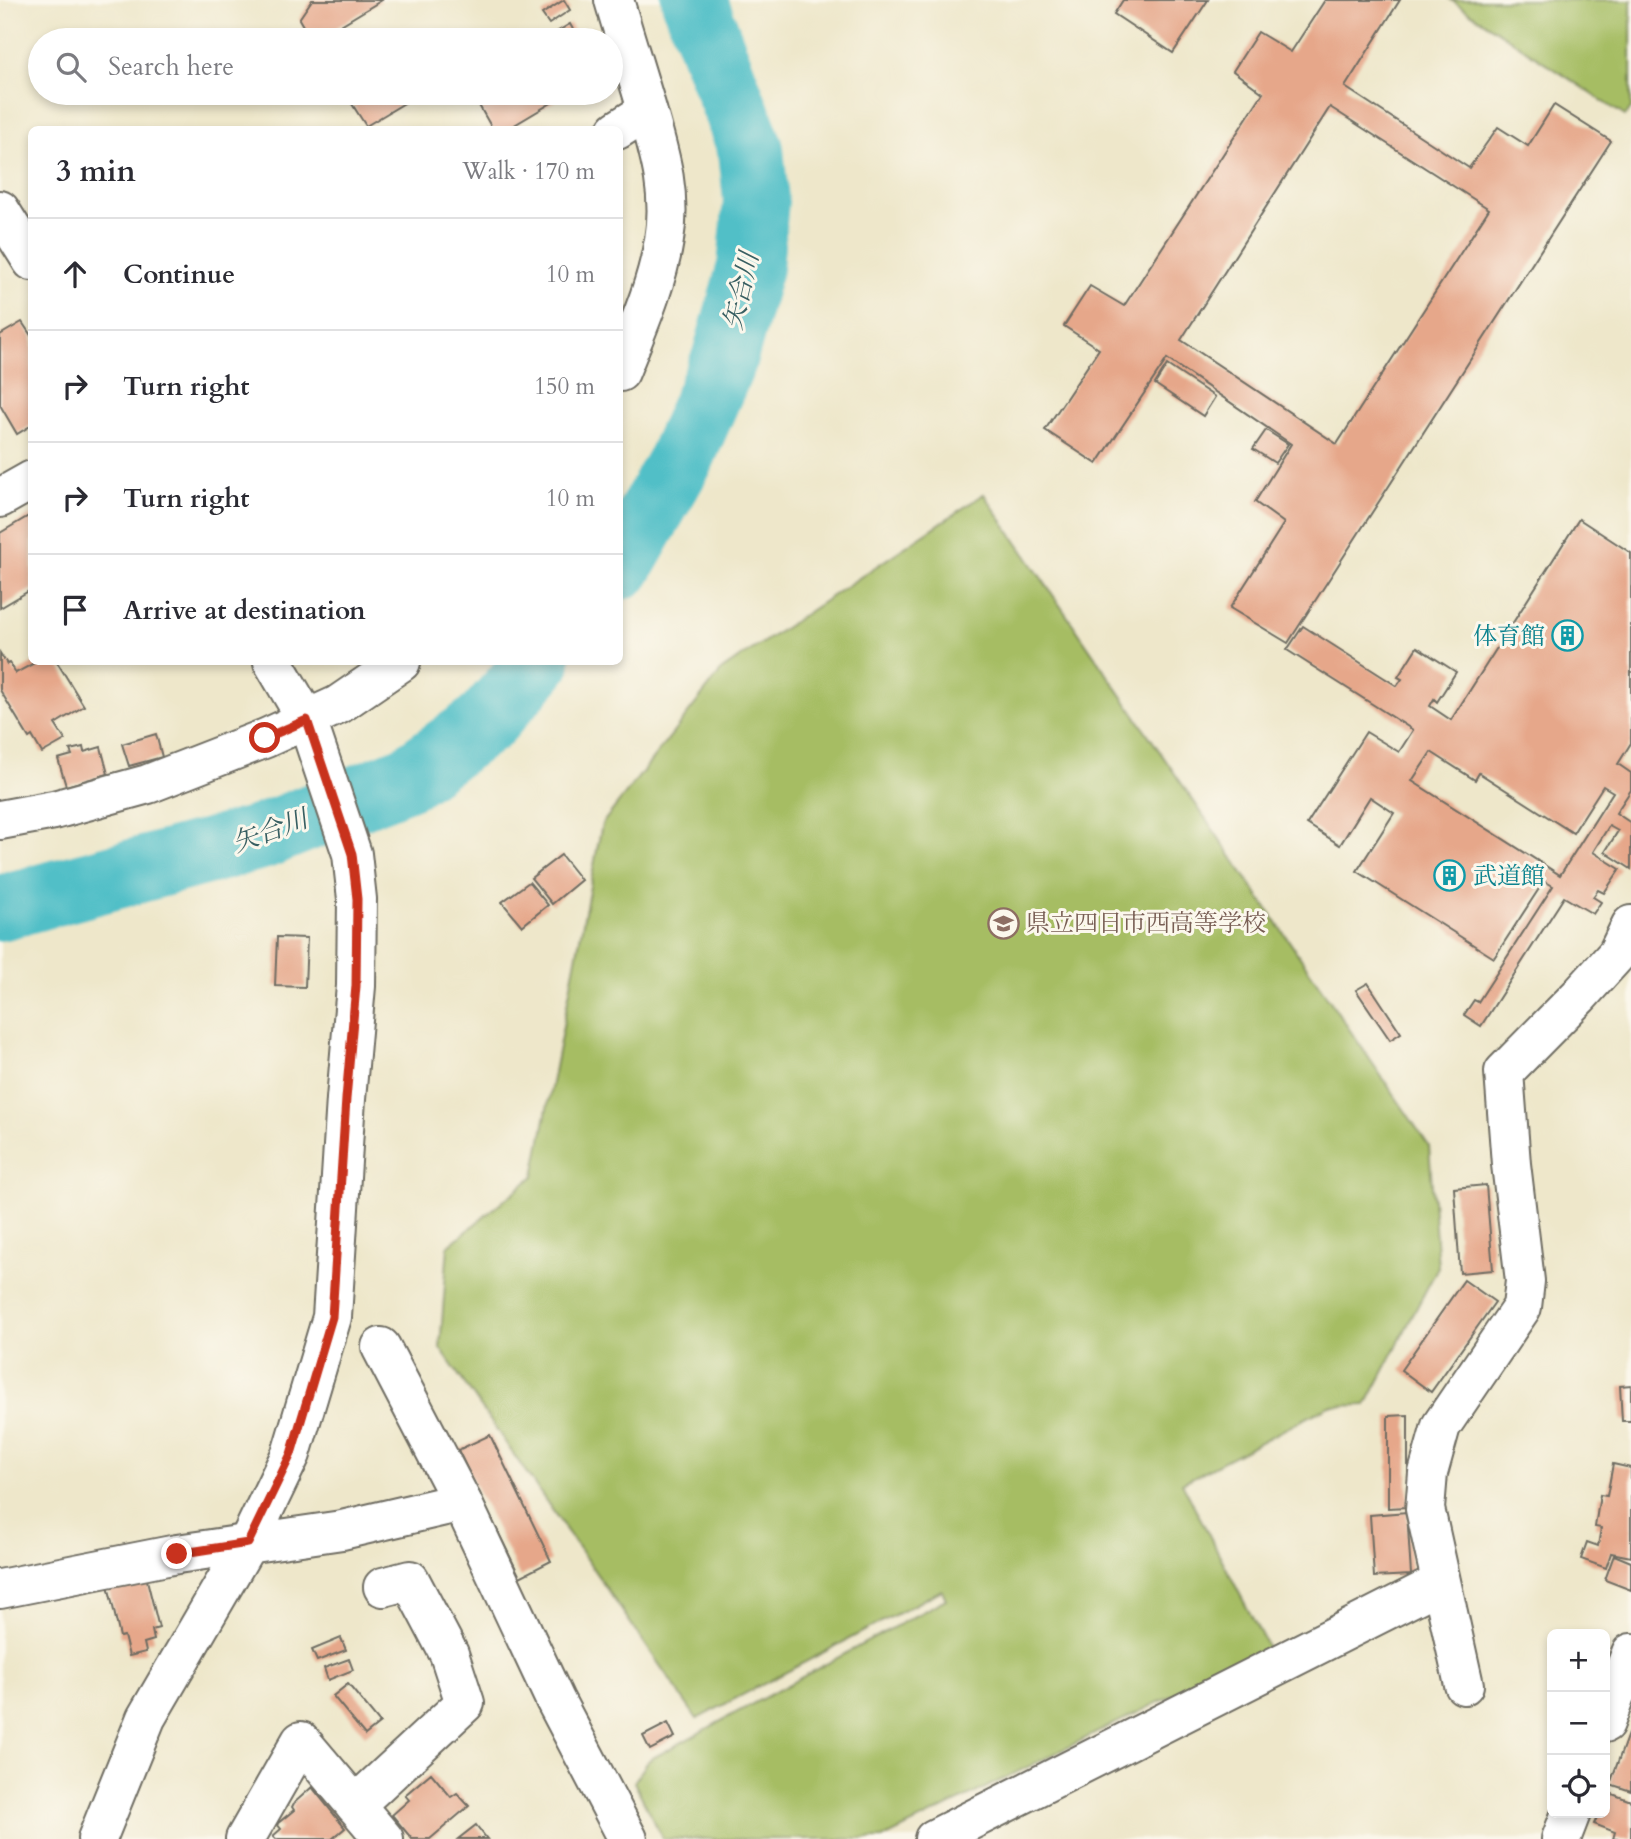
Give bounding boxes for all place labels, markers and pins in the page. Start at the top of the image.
building icon: 体育館 [1551,619,1585,653]
place label: 体育館 [1473,620,1545,653]
building icon: 武道館 [1433,859,1467,893]
place label: 武道館 [1473,860,1545,893]
school or university icon: 県立四日市西高等学校 [986,906,1020,940]
place label: 県立四日市西高等学校 [1026,907,1266,940]

